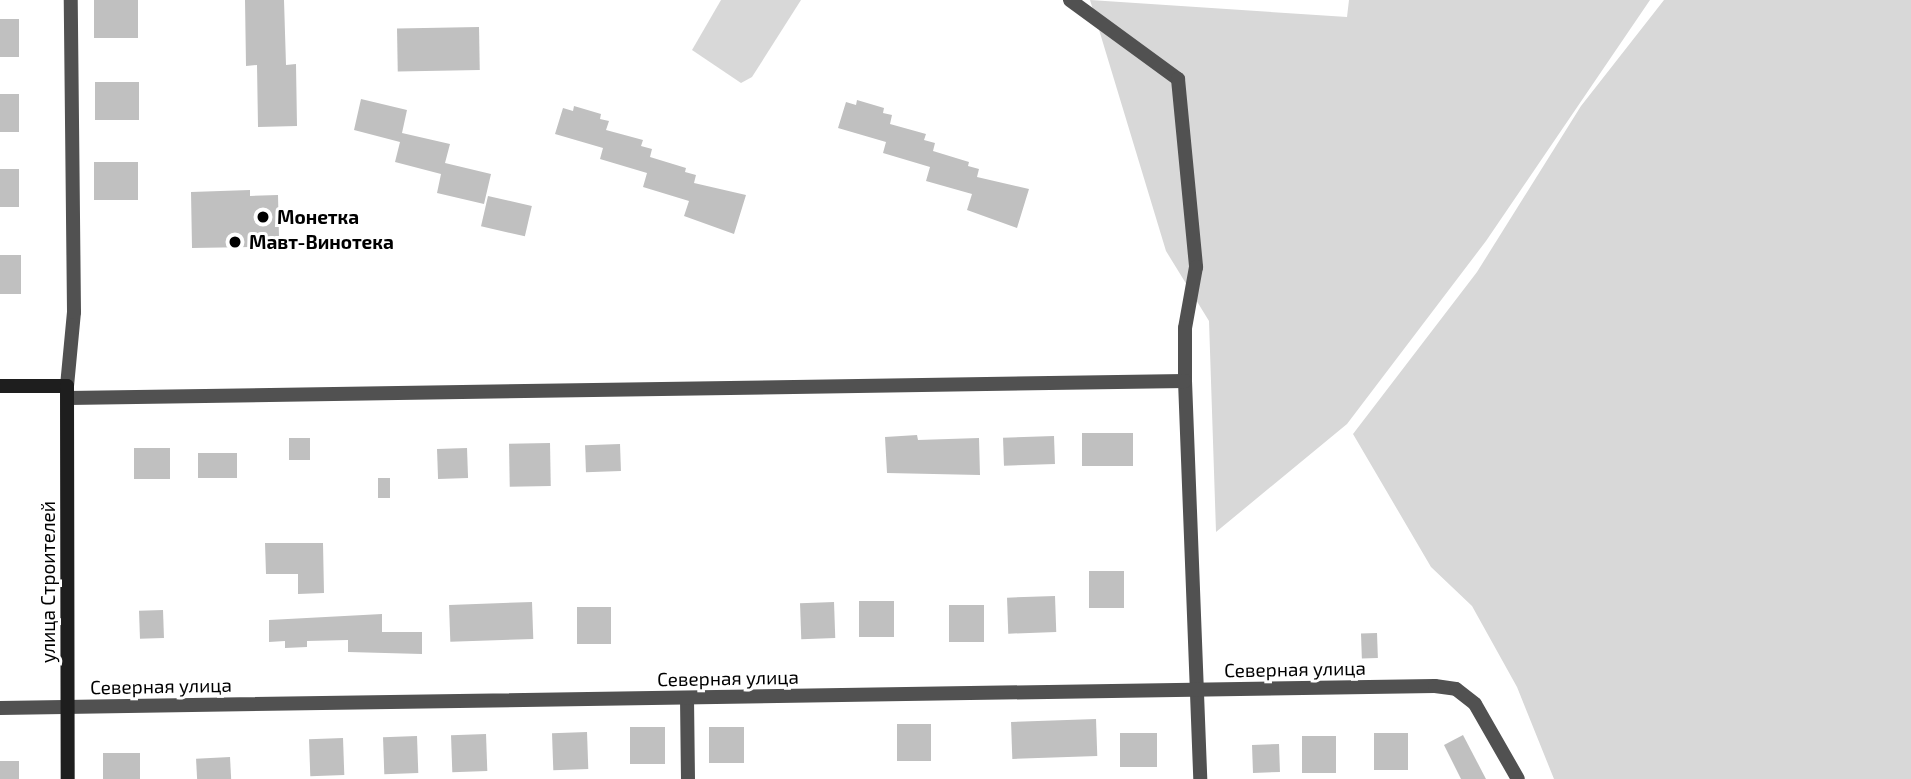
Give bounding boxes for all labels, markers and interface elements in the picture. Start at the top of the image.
place label: Монетка [277,206,359,228]
marker: Монетка [255,209,271,225]
place label: Мавт-Винотека [249,231,394,253]
marker: Мавт-Винотека [227,234,243,250]
street label: улица Строителей [37,501,59,663]
street label: Северная улица [1224,656,1366,682]
street label: Северная улица [657,665,799,691]
street label: Северная улица [90,673,232,699]

